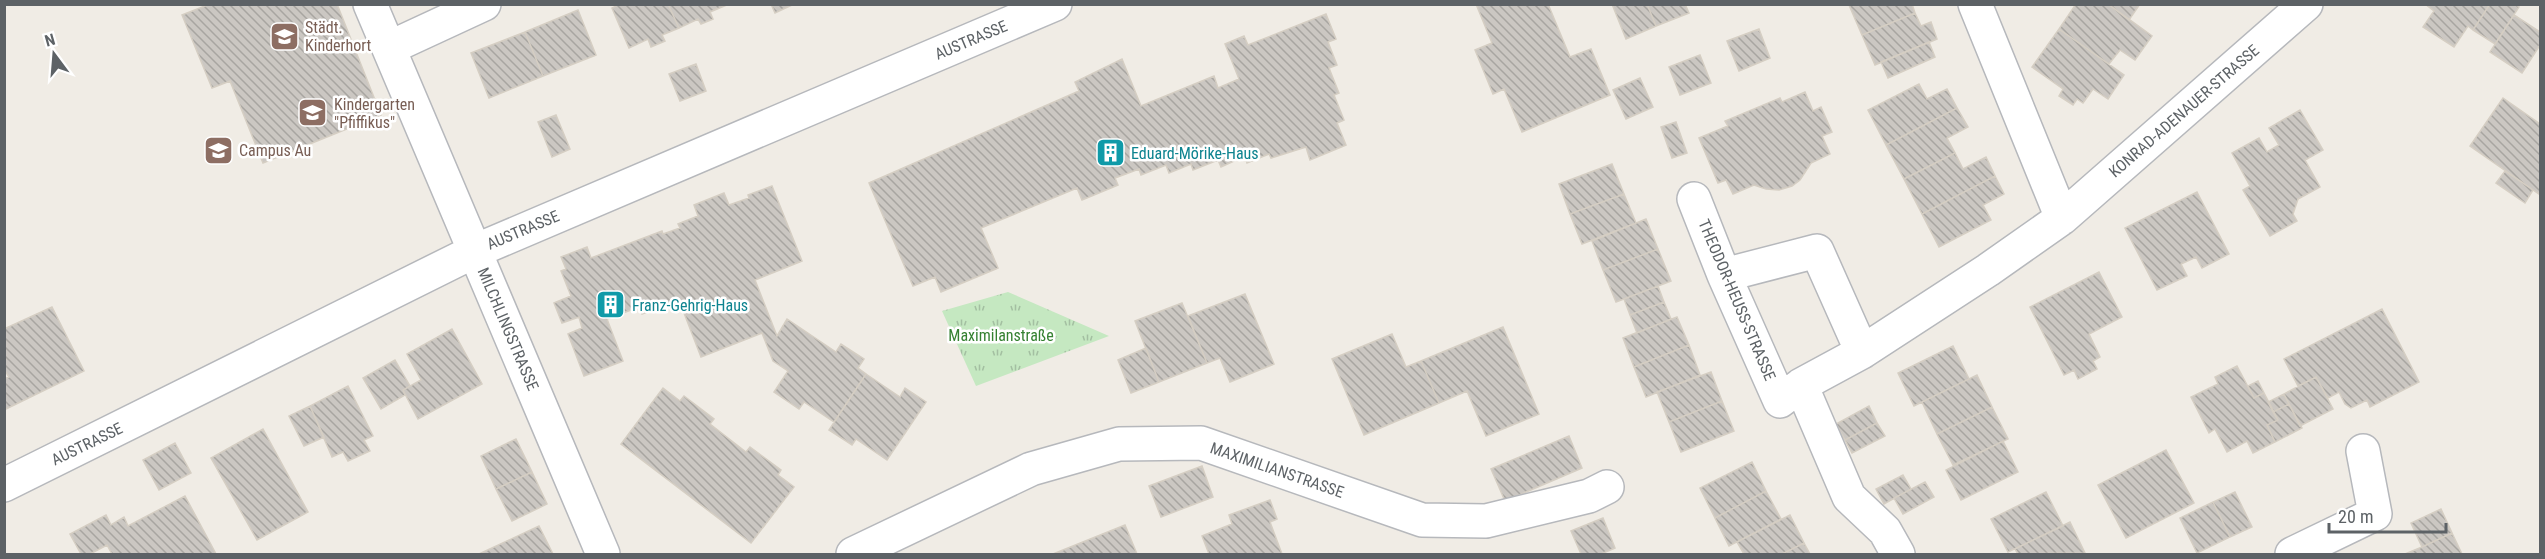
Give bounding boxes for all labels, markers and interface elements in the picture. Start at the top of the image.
street label: AUSTRASSE [932,16,1010,64]
place label: Städt. Kinderhort [305,18,371,55]
school or university icon: Städt. Kinderhort [268,20,300,52]
north arrow [24,24,84,84]
text: N [43,30,57,51]
street label: KONRAD-ADENAUER-STRASSE [2105,41,2263,181]
place label: Kindergarten "Pfiffikus" [334,95,415,132]
school or university icon: Kindergarten "Pfiffikus" [297,97,329,129]
school or university icon: Campus Au [202,134,234,166]
building icon: Eduard-Mörike-Haus [1094,137,1126,169]
place label: Campus Au [239,141,311,160]
place label: Eduard-Mörike-Haus [1131,144,1259,163]
street label: AUSTRASSE [484,206,562,254]
street label: THEODOR-HEUSS-STRASSE [1694,217,1780,384]
street label: MILCHLINGSTRASSE [473,265,543,394]
building icon: Franz-Gehrig-Haus [595,289,627,321]
place label: Franz-Gehrig-Haus [632,296,748,315]
park label: Maximilanstraße [948,326,1054,345]
street label: AUSTRASSE [48,419,126,469]
street label: MAXIMILIANSTRASSE [1208,438,1346,502]
scale bar [2329,496,2446,534]
text: 20 m [2338,506,2373,527]

